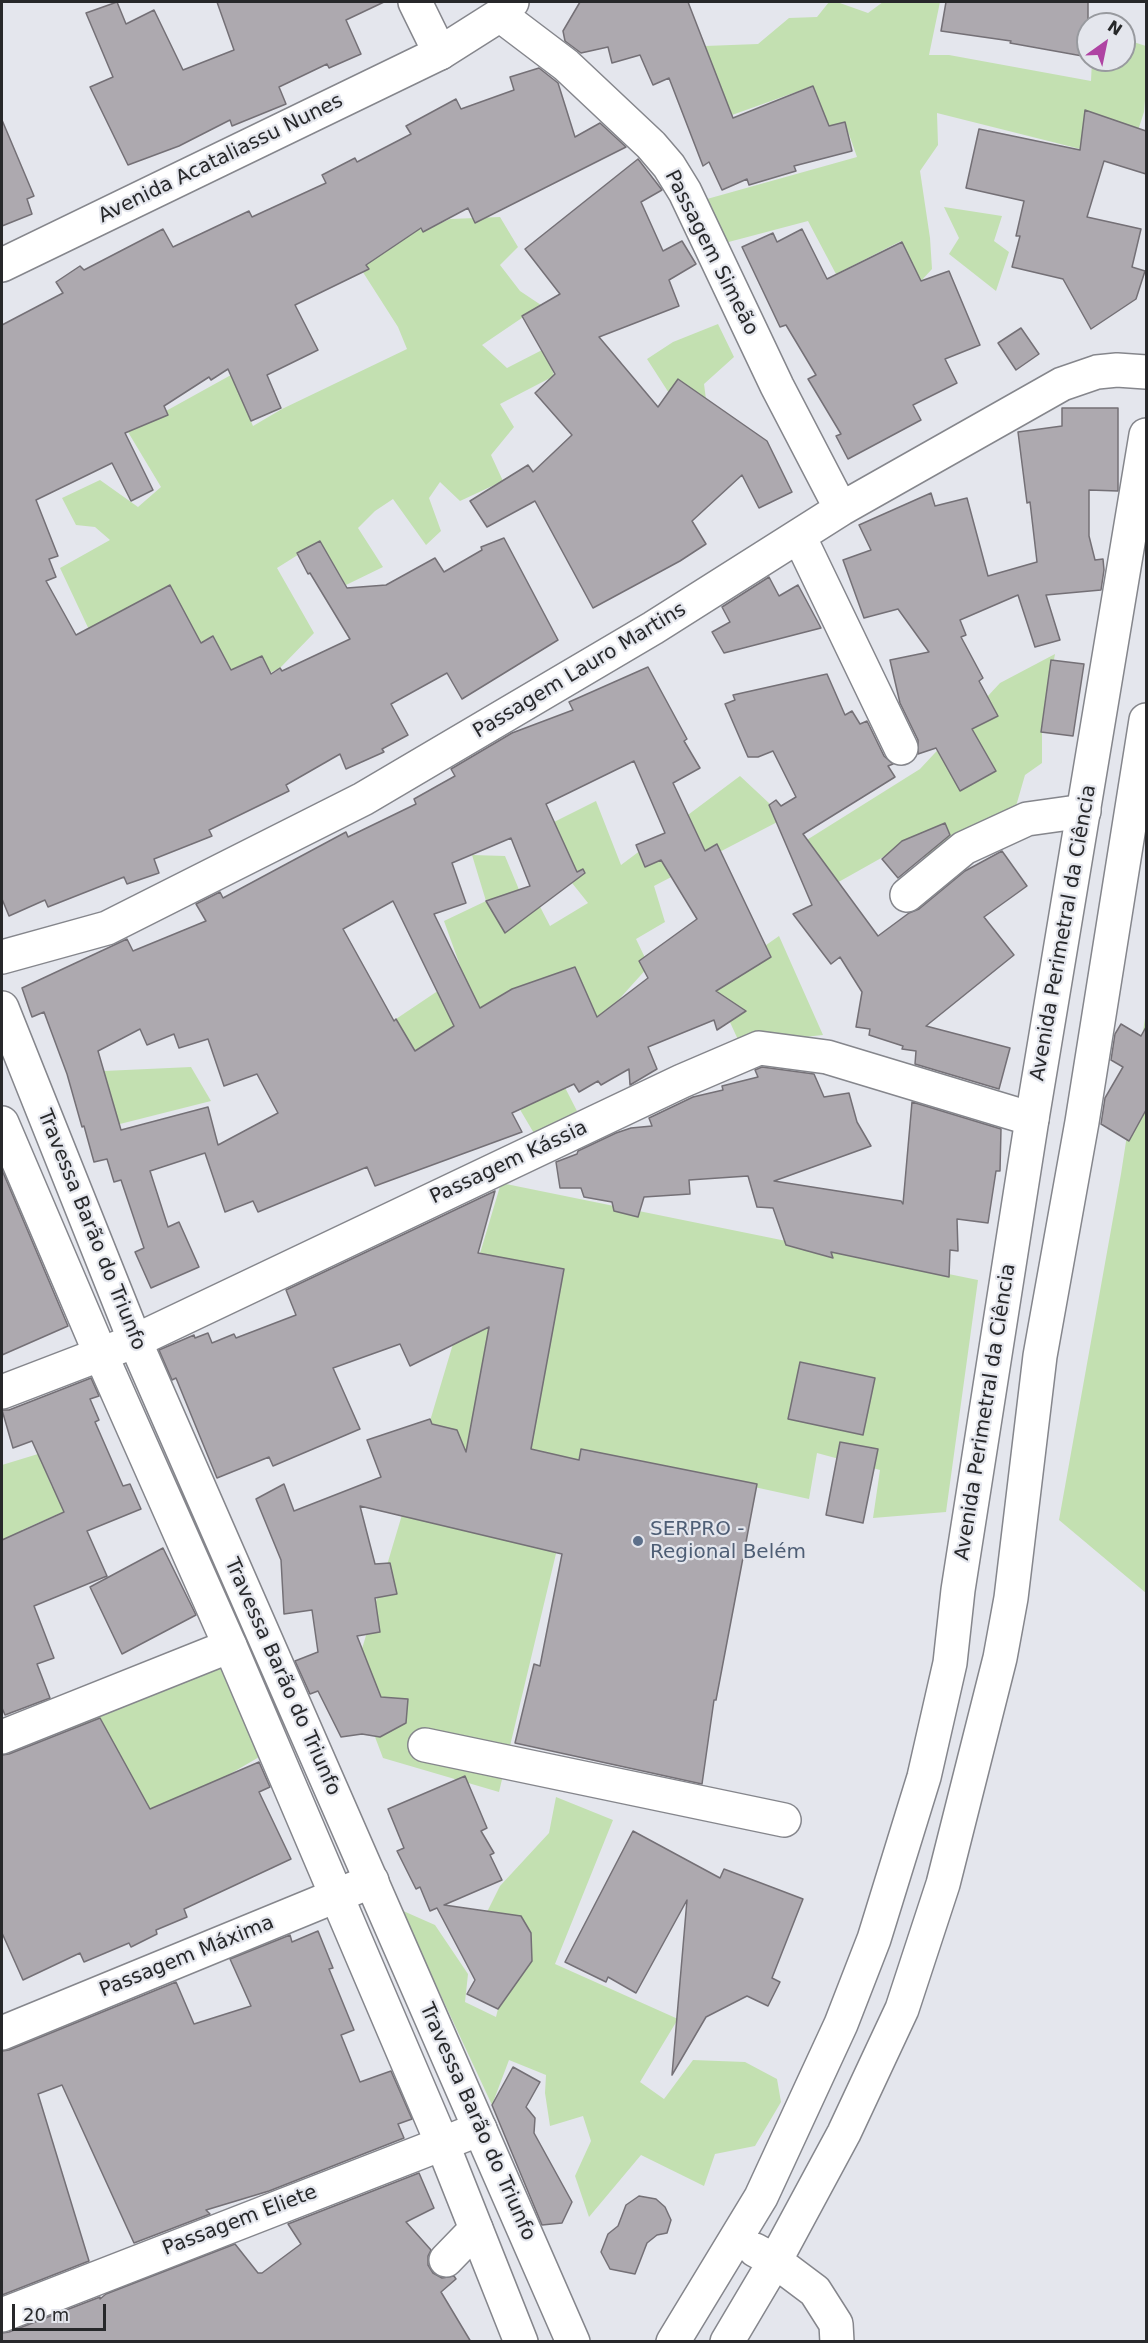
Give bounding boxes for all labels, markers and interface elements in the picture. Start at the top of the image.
north arrow [1076,12,1136,72]
text: N [1104,17,1126,40]
street label: Avenida Acataliassu Nunes [95,89,347,229]
street label: Passagem Simeão [659,167,763,339]
street label: Passagem Lauro Martins [469,598,691,744]
street label: Avenida Perimetral da Ciência [1026,783,1102,1083]
street label: Travessa Barão do Triunfo [32,1106,150,1354]
street label: Passagem Kássia [426,1116,592,1210]
street label: Avenida Perimetral da Ciência [951,1262,1021,1562]
place label: SERPRO - Regional Belém [650,1518,806,1565]
marker: SERPRO - Regional Belém [631,1534,645,1548]
street label: Travessa Barão do Triunfo [219,1555,345,1799]
street label: Passagem Máxima [96,1911,278,2003]
street label: Travessa Barão do Triunfo [414,2000,540,2244]
street label: Passagem Eliete [159,2180,321,2262]
scale bar [15,2292,110,2330]
text: 20 m [23,2304,69,2325]

